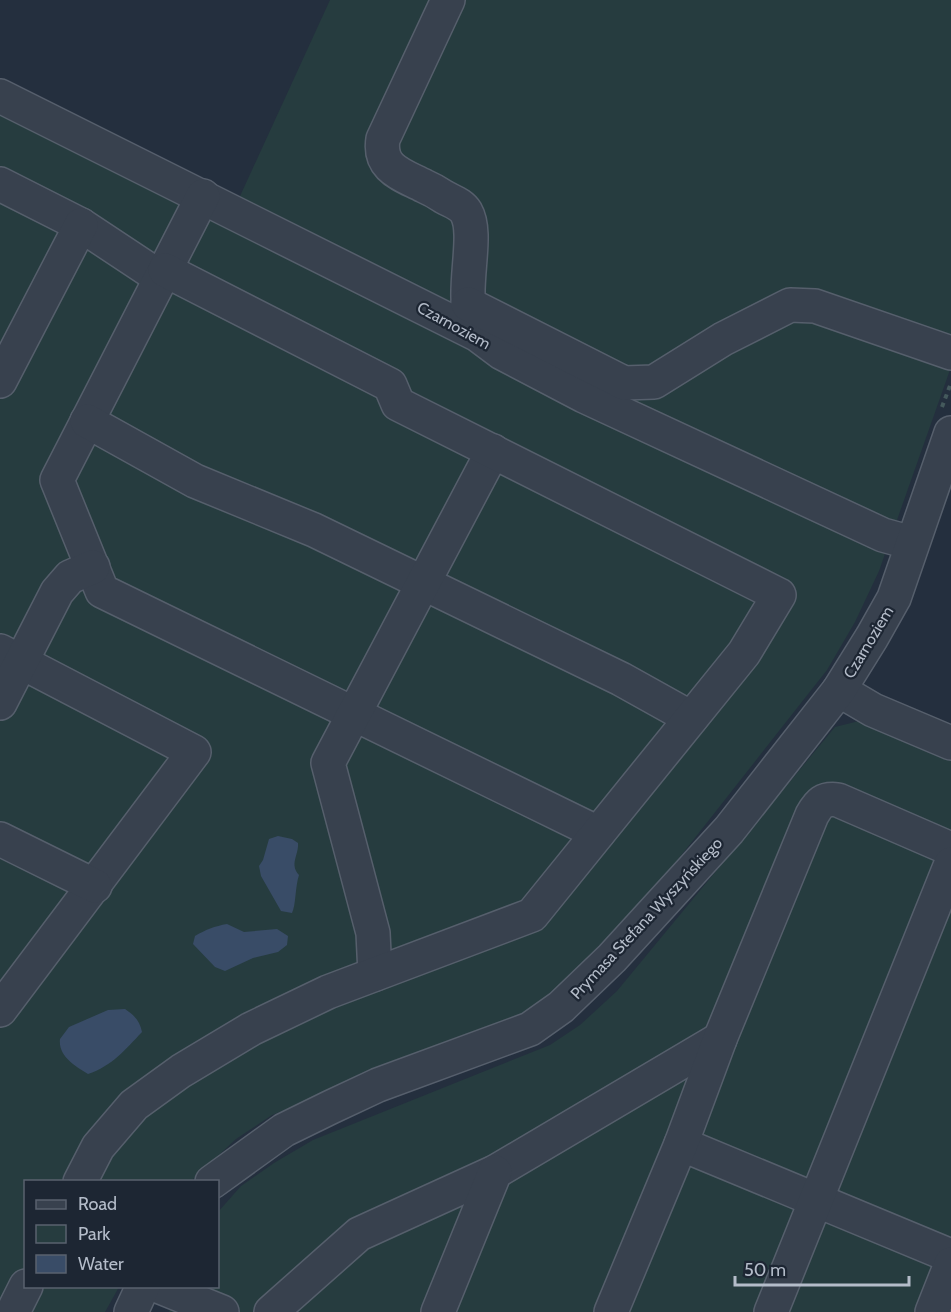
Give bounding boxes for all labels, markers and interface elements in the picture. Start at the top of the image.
street label: Czarnoziem [414,298,494,353]
street label: Czarnoziem [839,603,897,682]
street label: Prymasa Stefana Wyszyńskiego [566,834,726,1003]
legend [24,1180,219,1288]
text: Road [78,1193,117,1215]
text: Park [78,1223,111,1245]
scale bar [735,1249,909,1287]
text: Water [78,1253,124,1275]
text: 50 m [744,1259,786,1281]

